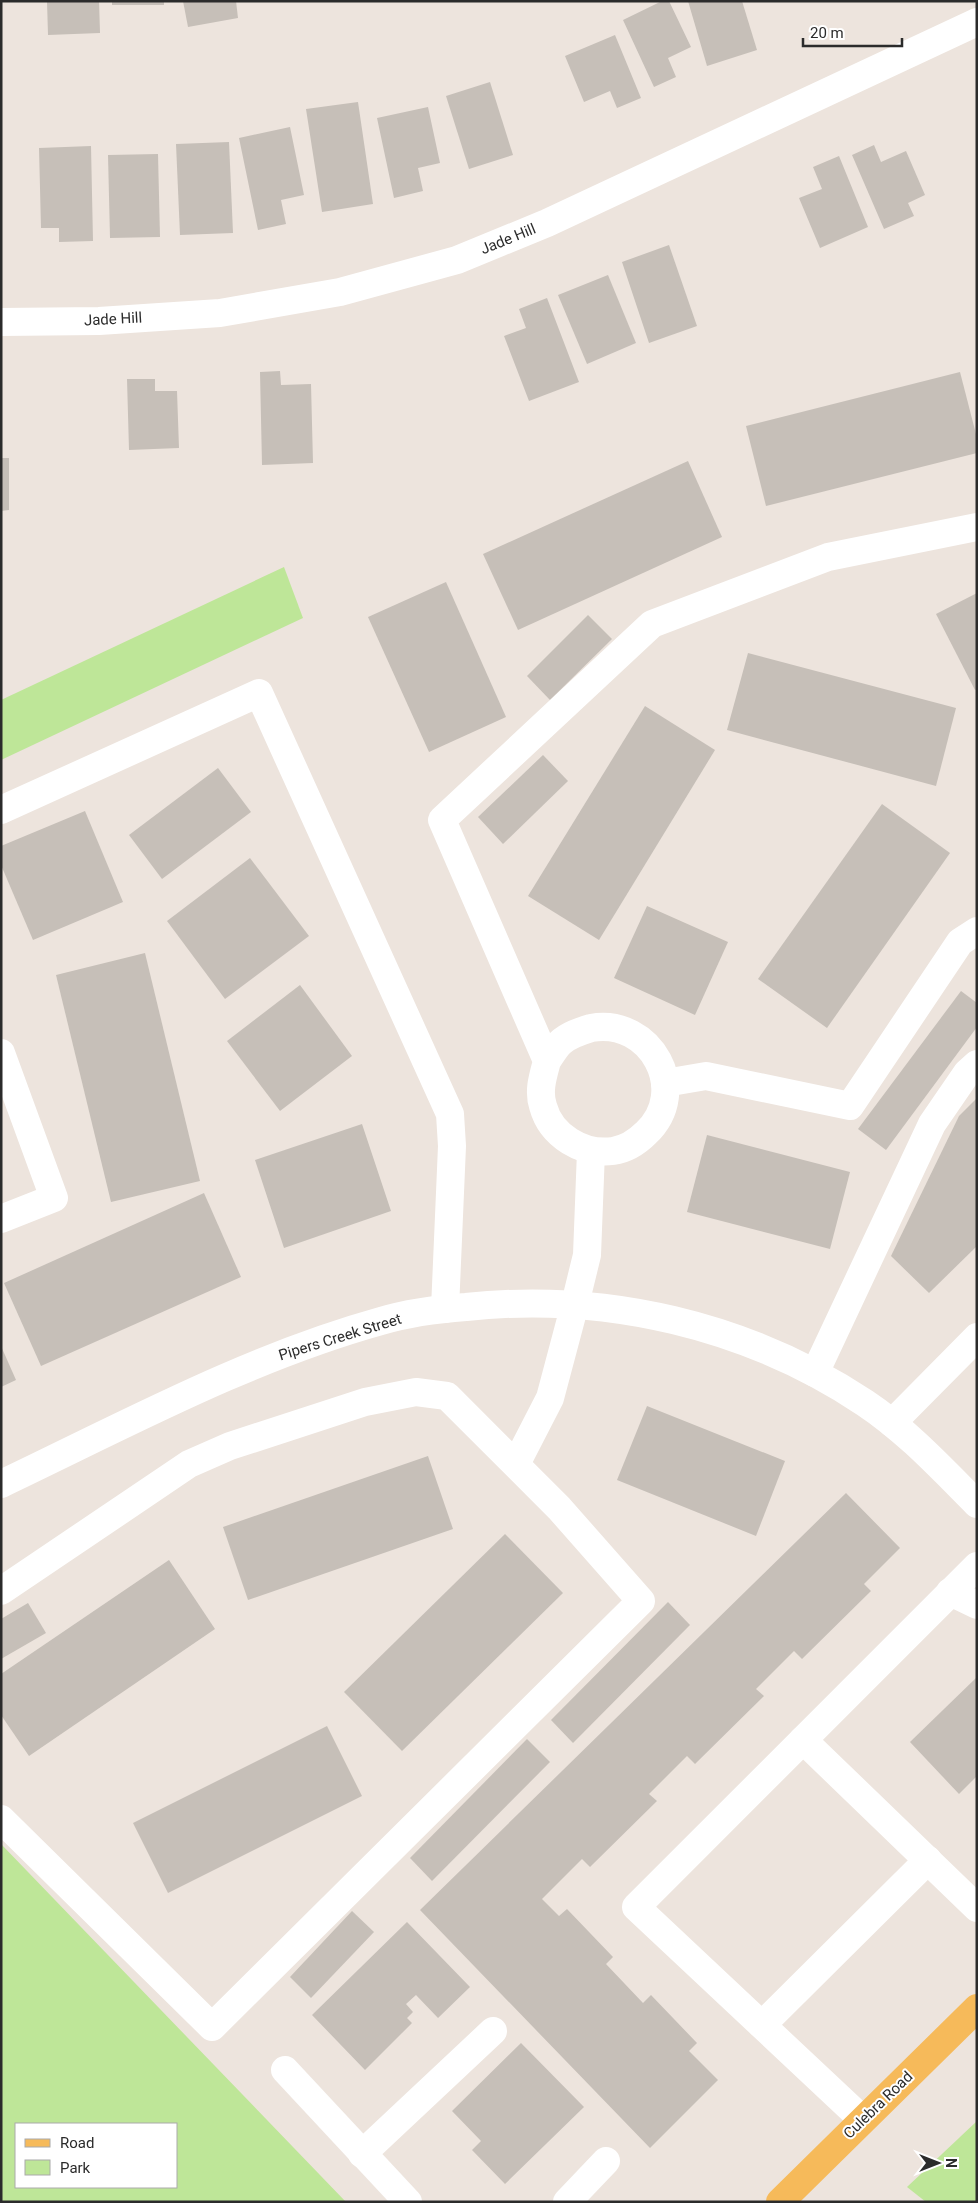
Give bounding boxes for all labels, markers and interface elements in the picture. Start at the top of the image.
scale bar [803,15,902,47]
text: 20 m [810,24,844,42]
street label: Jade Hill [478,220,538,258]
street label: Jade Hill [83,308,143,330]
street label: Pipers Creek Street [276,1310,404,1364]
street label: Culebra Road [840,2068,916,2142]
legend [15,2123,178,2188]
text: Road [60,2134,94,2152]
north arrow [913,2138,963,2188]
text: N [943,2158,959,2168]
text: Park [60,2159,91,2177]

